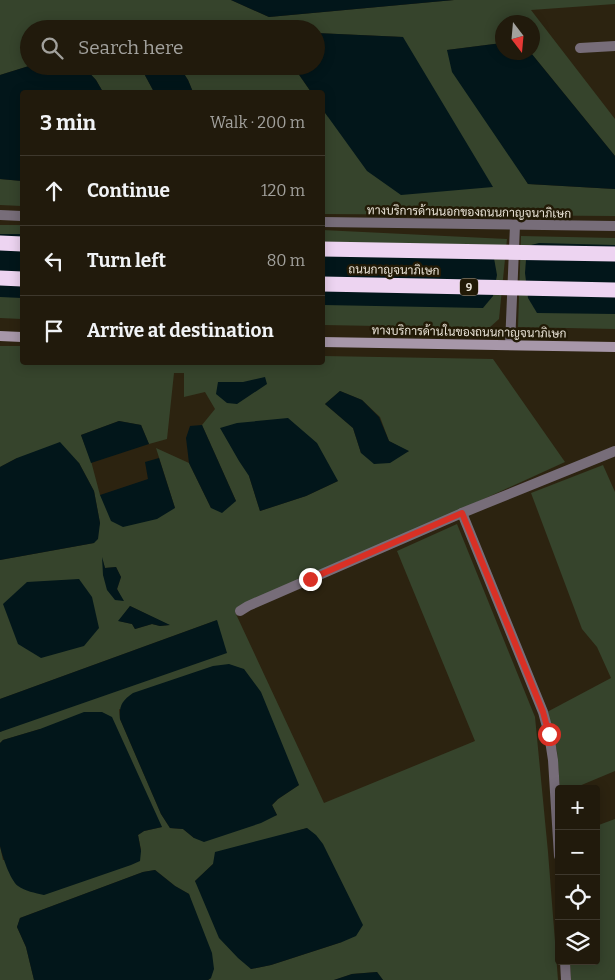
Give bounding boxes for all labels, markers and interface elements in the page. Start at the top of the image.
north arrow [495,15,540,60]
search box [20,20,325,75]
icon: search [38,34,66,62]
text: Search here [78,36,183,59]
text: 3 min [40,110,96,136]
text: Walk · 200 m [210,113,305,132]
icon: ahead [40,177,68,205]
text: Continue [87,179,170,202]
text: 120 m [261,181,305,200]
street label: ทางบริการด้านนอกของถนนกาญจนาภิเษก [367,203,571,221]
icon: left [40,247,68,275]
text: Turn left [87,249,166,272]
text: 80 m [267,251,305,270]
street label: ถนนกาญจนาภิเษก [348,262,440,278]
road number: 9 [460,278,478,296]
icon: arrive [40,317,68,345]
text: Arrive at destination [87,319,274,342]
street label: ทางบริการด้านในของถนนกาญจนาภิเษก [371,322,567,341]
route end [299,568,322,591]
route start [538,723,561,746]
map controls [555,785,600,965]
button: + [555,785,600,830]
button: − [555,830,600,875]
button: locate [555,875,600,920]
button: layers [555,920,600,965]

